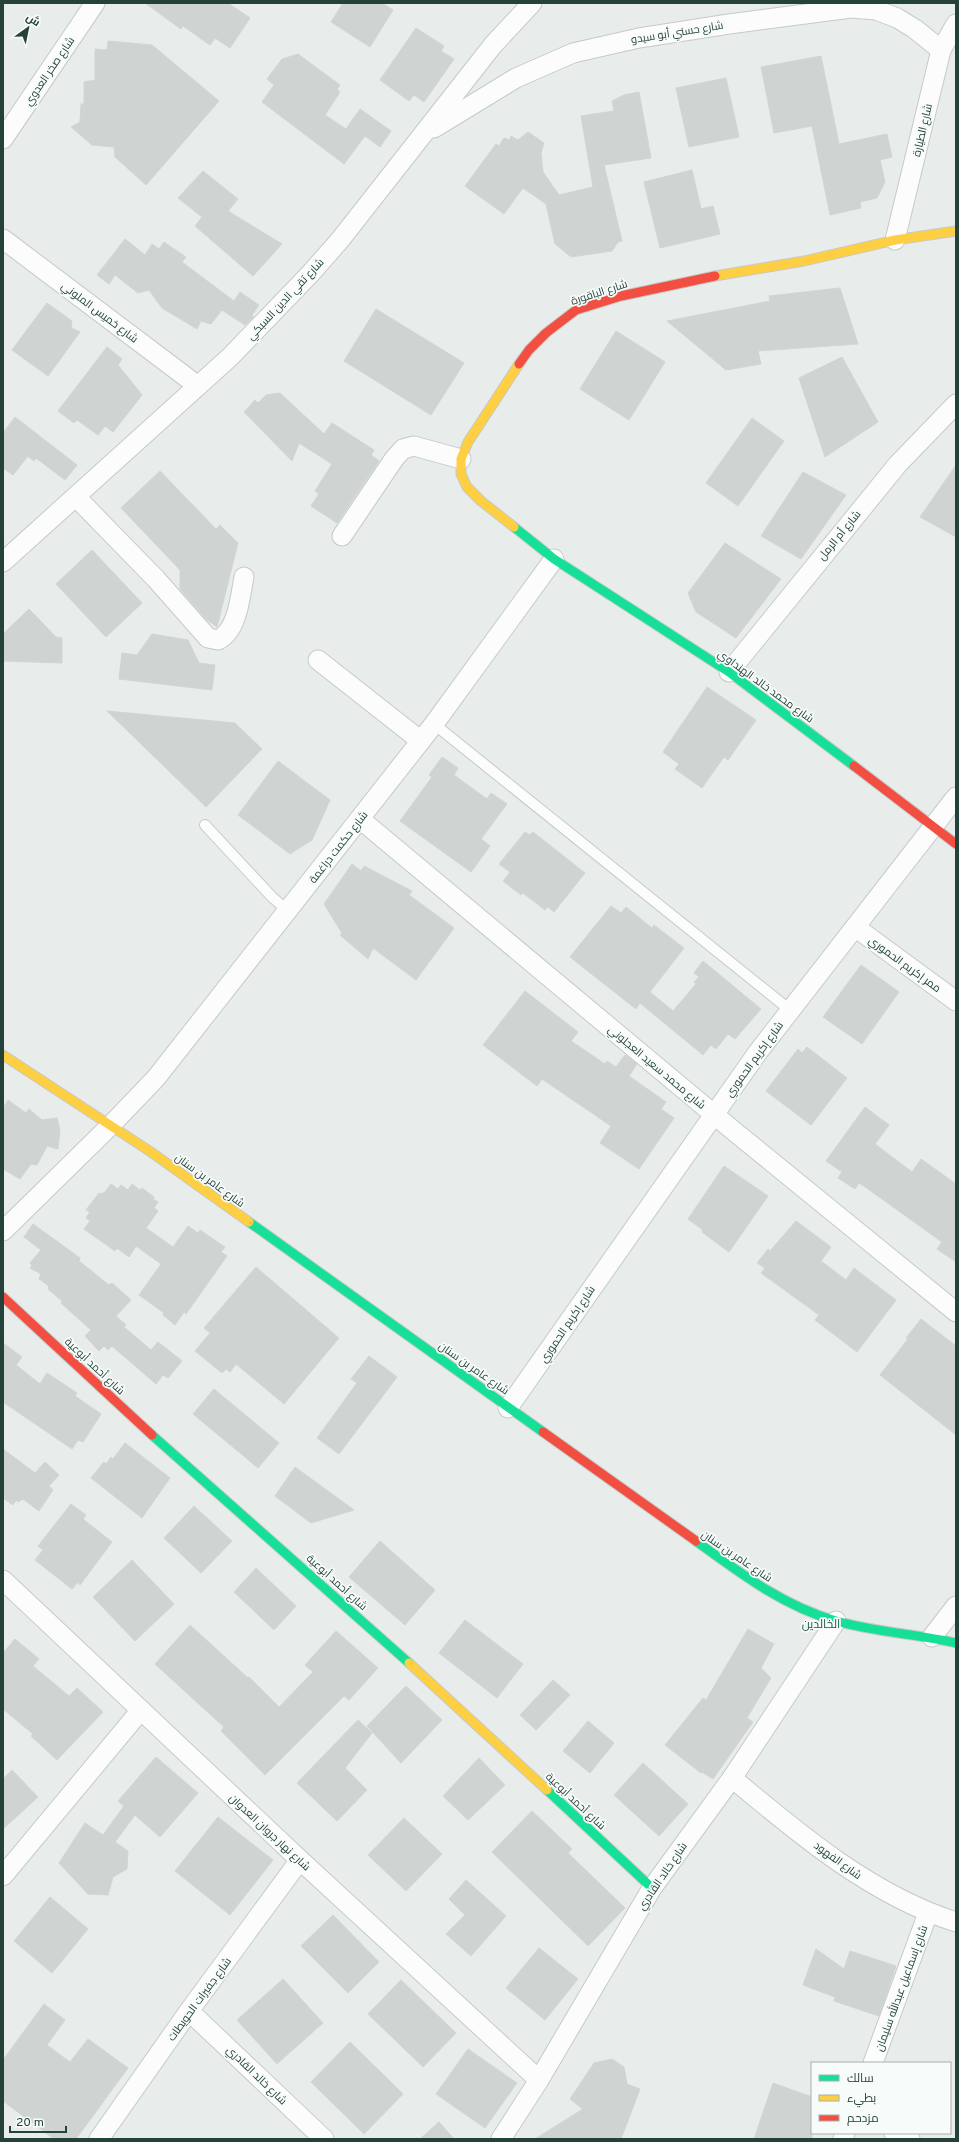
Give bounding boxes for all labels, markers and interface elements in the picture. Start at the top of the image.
north arrow [8,8,48,48]
text: ش [23,11,43,30]
street label: شارع حسني أبو سيدو [630,18,724,48]
street label: شارع صخر العدوي [22,34,79,109]
street label: شارع الطيارة [910,102,936,158]
street label: شارع تقي الدين السبكي [244,256,328,344]
street label: شارع الباقورة [569,277,629,309]
street label: شارع خميس الملوني [58,279,141,347]
street label: شارع أم الرمل [815,507,864,563]
street label: شارع محمد خالد الهنداوي [714,647,816,727]
street label: شارع حكمت دراغمة [306,809,371,886]
street label: ممر إكريم الحموري [865,934,943,997]
street label: شارع إكريم الحموري [723,1019,788,1101]
street label: شارع محمد سعيد العجلوني [604,1023,708,1114]
street label: شارع عامر بن سنان [172,1151,247,1211]
street label: شارع إكريم الحموري [537,1283,600,1366]
street label: شارع أحمد أبوعية [61,1335,128,1398]
street label: شارع عامر بن سنان [436,1339,511,1398]
street label: شارع عامر بن سنان [698,1528,775,1586]
street label: شارع أحمد أبوعية [303,1551,370,1614]
district label: الخالدين [802,1617,840,1633]
street label: شارع أحمد أبوعية [542,1770,609,1833]
street label: شارع نهار جروان العدوان [226,1791,313,1874]
street label: شارع الفهود [811,1839,864,1883]
street label: شارع خالد القادري [635,1840,692,1914]
street label: شارع إسماعيل عبدالله سليمان [871,1923,931,2053]
street label: شارع جفيرات الحويطات [165,1955,235,2044]
street label: شارع خالد القادري [222,2043,290,2109]
legend [811,2062,951,2134]
text: سالك [847,2071,874,2087]
text: بطيء [847,2091,876,2108]
scale bar [10,2108,66,2134]
text: مزدحم [847,2111,879,2127]
text: 20 m [16,2115,44,2131]

